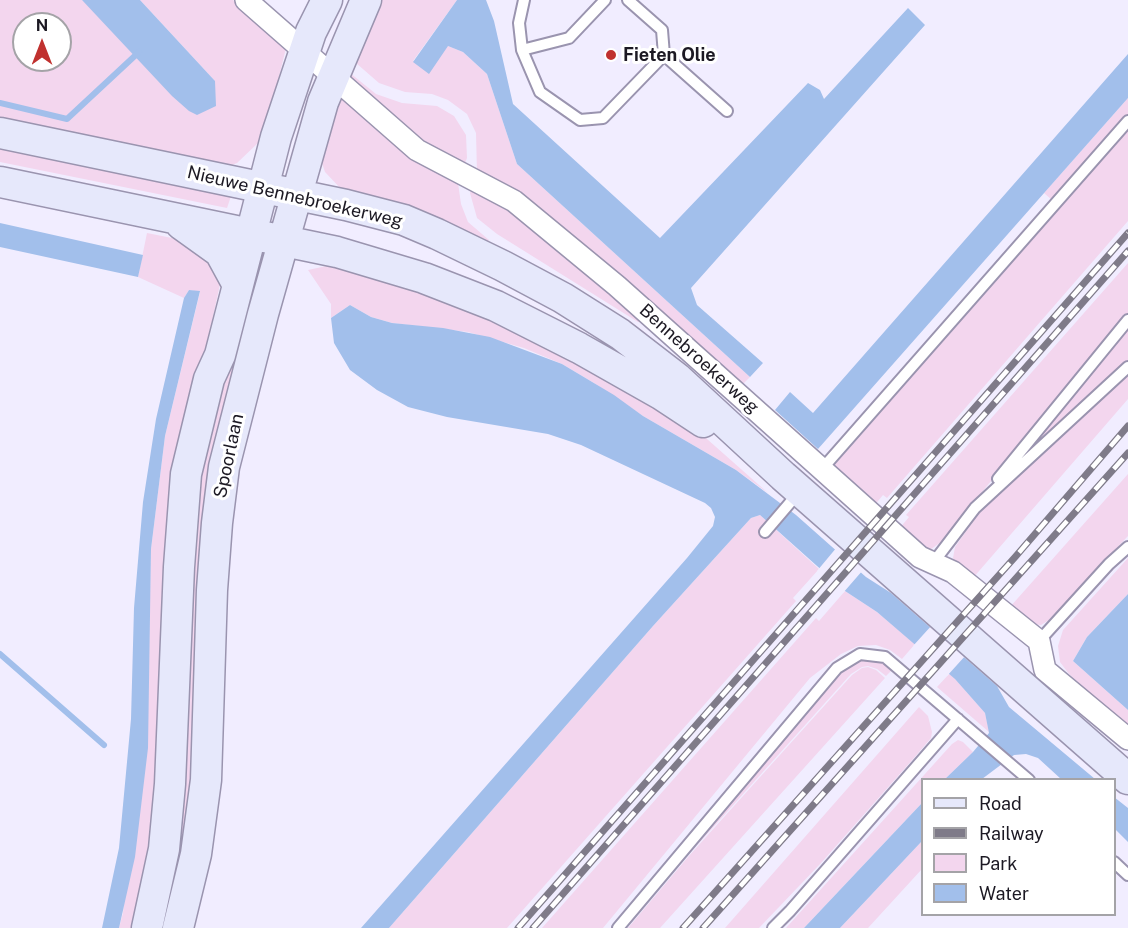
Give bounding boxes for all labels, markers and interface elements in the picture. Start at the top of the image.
north arrow [12,12,72,72]
text: N [36,16,48,35]
place label: Fieten Olie [623,44,716,66]
marker: Fieten Olie [604,48,618,62]
street label: Nieuwe Bennebroekerweg [185,162,405,232]
street label: Bennebroekerweg [635,300,763,418]
street label: Spoorlaan [210,412,248,500]
legend [921,778,1116,916]
text: Road [979,793,1022,814]
text: Railway [979,823,1044,844]
text: Park [979,853,1017,874]
text: Water [979,883,1029,904]

